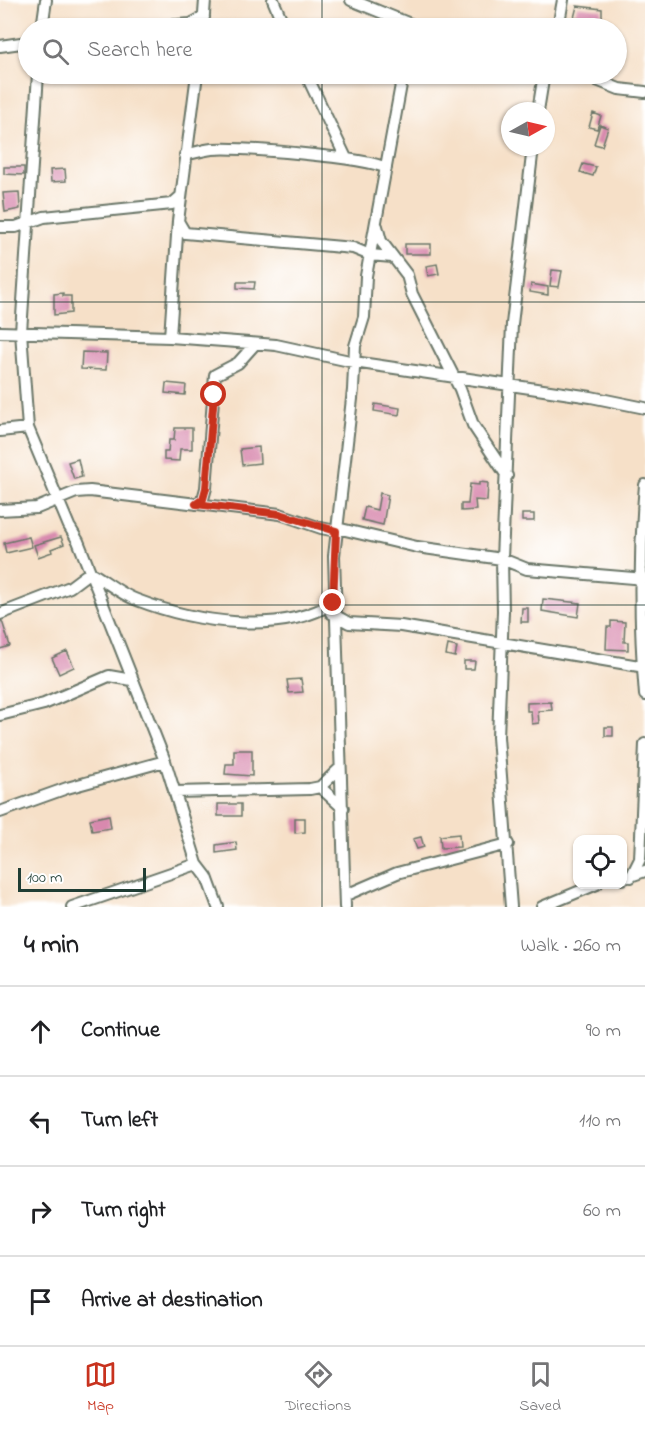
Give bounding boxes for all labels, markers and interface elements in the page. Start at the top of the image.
search box [18,18,627,84]
icon: search [39,35,72,68]
text: Search here [87,35,192,67]
north arrow [501,102,555,156]
route start [200,381,226,407]
route end [319,589,345,615]
map controls [573,835,627,889]
button: locate [573,835,627,889]
scale bar [18,865,146,892]
text: 100 m [27,866,62,890]
text: 4 min [24,927,79,965]
text: Walk · 260 m [520,932,621,961]
icon: ahead [24,1015,57,1048]
text: Continue [81,1015,160,1047]
text: 90 m [586,1017,621,1046]
icon: left [24,1105,57,1138]
text: Turn left [81,1105,158,1137]
text: 110 m [579,1107,621,1136]
icon: right [24,1195,57,1228]
text: Turn right [81,1195,166,1227]
text: 60 m [583,1197,621,1226]
icon: arrive [24,1285,57,1318]
text: Arrive at destination [81,1285,263,1317]
tab: Map [84,1358,117,1418]
tab: Directions [285,1358,351,1418]
tab: Saved [519,1358,561,1418]

